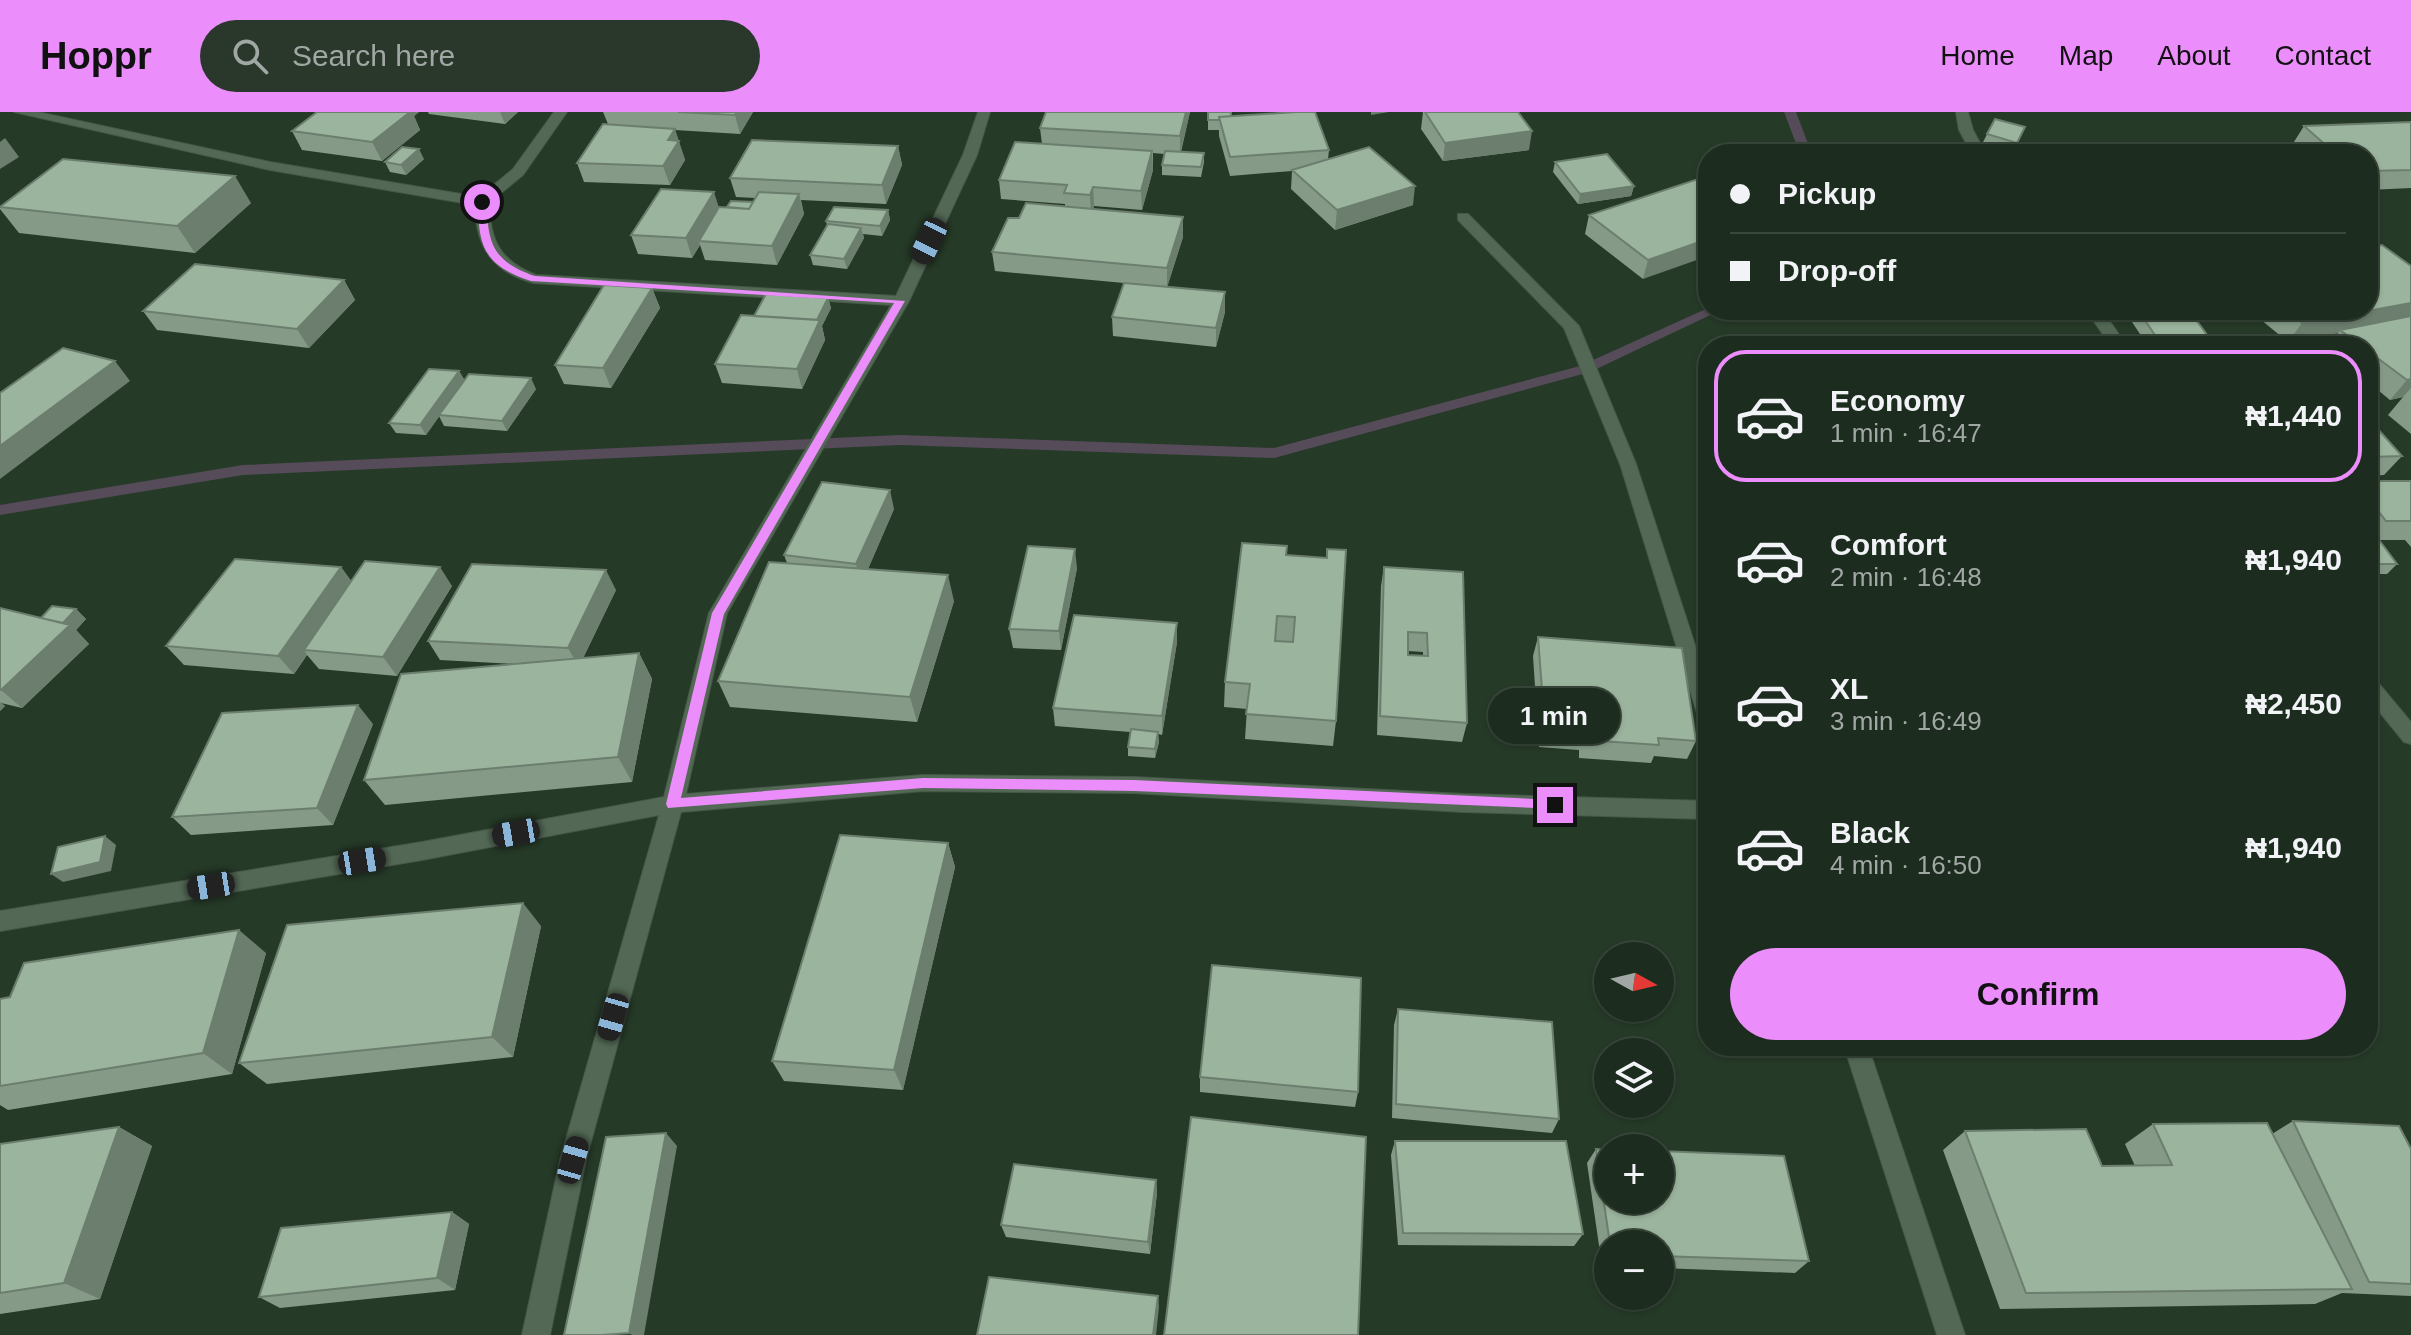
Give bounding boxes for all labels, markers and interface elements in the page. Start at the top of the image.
search box [200,20,760,92]
icon: search [228,34,272,78]
text: Hoppr [40,35,152,77]
text: Search here [292,39,455,72]
text: Home [1940,40,2015,71]
text: Map [2059,40,2113,71]
text: About [2157,40,2231,71]
text: Contact [2275,40,2371,71]
text: Pickup [1778,177,1876,210]
route start [464,184,500,220]
car [908,214,950,268]
text: Drop-off [1778,254,1896,287]
icon: car [1734,380,1806,452]
text: Economy [1830,384,1965,417]
text: ₦1,440 [2245,399,2342,432]
text: 1 min · 16:47 [1830,418,1982,448]
icon: car [1734,524,1806,596]
text: Comfort [1830,528,1947,561]
text: ₦1,940 [2245,543,2342,576]
text: 2 min · 16:48 [1830,562,1982,592]
icon: car [1734,668,1806,740]
text: XL [1830,672,1868,705]
text: ₦2,450 [2245,687,2342,720]
callout: 1 min [1489,689,1621,745]
text: 1 min [1520,701,1588,731]
text: 3 min · 16:49 [1830,706,1982,736]
route end [1537,787,1573,823]
icon: car [1734,812,1806,884]
text: Black [1830,816,1910,849]
car [490,817,542,849]
text: ₦1,940 [2245,831,2342,864]
car [336,845,388,877]
text: 4 min · 16:50 [1830,850,1982,880]
car [185,870,237,902]
north arrow [1594,942,1674,1022]
map controls [1594,942,1674,1310]
button: Confirm [1730,948,2346,1040]
car [595,991,631,1043]
button: layers [1594,1038,1674,1118]
car [555,1134,591,1186]
button: + [1594,1134,1674,1214]
button: − [1594,1230,1674,1310]

